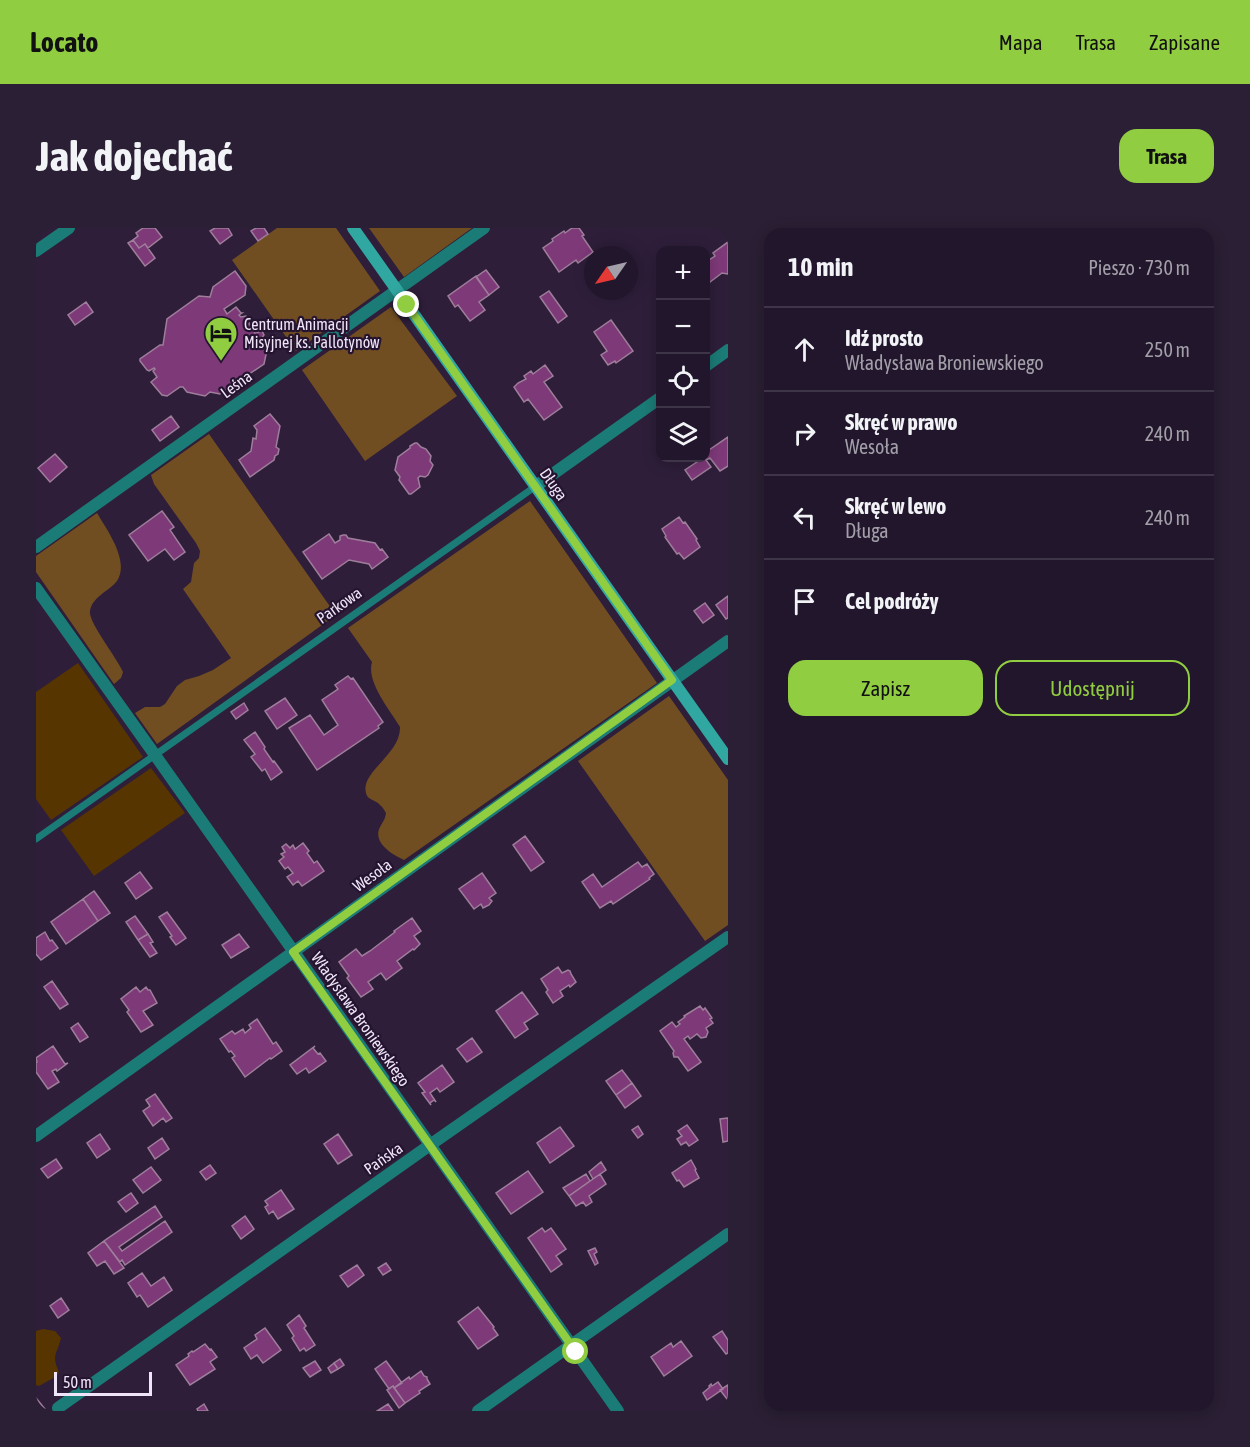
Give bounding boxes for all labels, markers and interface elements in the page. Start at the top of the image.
text: Locato [30,26,98,58]
text: Mapa [999,30,1042,54]
text: Trasa [1075,30,1116,54]
text: Zapisane [1149,30,1220,54]
button: Trasa [1119,129,1214,183]
text: Jak dojechać [36,132,232,180]
north arrow [584,246,638,300]
map controls [656,246,710,462]
button: + [656,246,710,300]
text: 10 min [788,252,853,282]
text: Pieszo · 730 m [1088,256,1190,279]
route end [393,291,419,317]
button: − [656,300,710,354]
hotel icon: Centrum Animacji Misyjnej ks. Pallotynów [203,315,239,362]
place label: Centrum Animacji Misyjnej ks. Pallotynów [244,315,380,352]
text: Idź prosto [845,325,923,351]
icon: ahead [788,333,821,366]
text: 250 m [1145,338,1190,361]
text: Władysława Broniewskiego [845,351,1044,374]
button: locate [656,354,710,408]
street label: Leśna [217,367,255,401]
button: layers [656,408,710,462]
text: Skręć w prawo [845,409,958,435]
icon: right [788,417,821,450]
text: 240 m [1145,422,1190,445]
text: Wesoła [845,435,899,458]
street label: Długa [536,465,571,504]
text: Skręć w lewo [845,493,946,519]
icon: left [788,501,821,534]
text: 240 m [1145,506,1190,529]
text: Długa [845,519,889,542]
street label: Parkowa [313,583,365,627]
icon: arrive [788,585,821,618]
text: Cel podróży [845,588,939,614]
button: Zapisz [788,660,983,716]
button: Udostępnij [995,660,1190,716]
street label: Wesoła [349,855,395,895]
street label: Władysława Broniewskiego [307,949,414,1090]
street label: Pańska [360,1138,406,1178]
route start [562,1338,588,1364]
scale bar [54,1369,152,1396]
text: 50 m [63,1373,92,1391]

